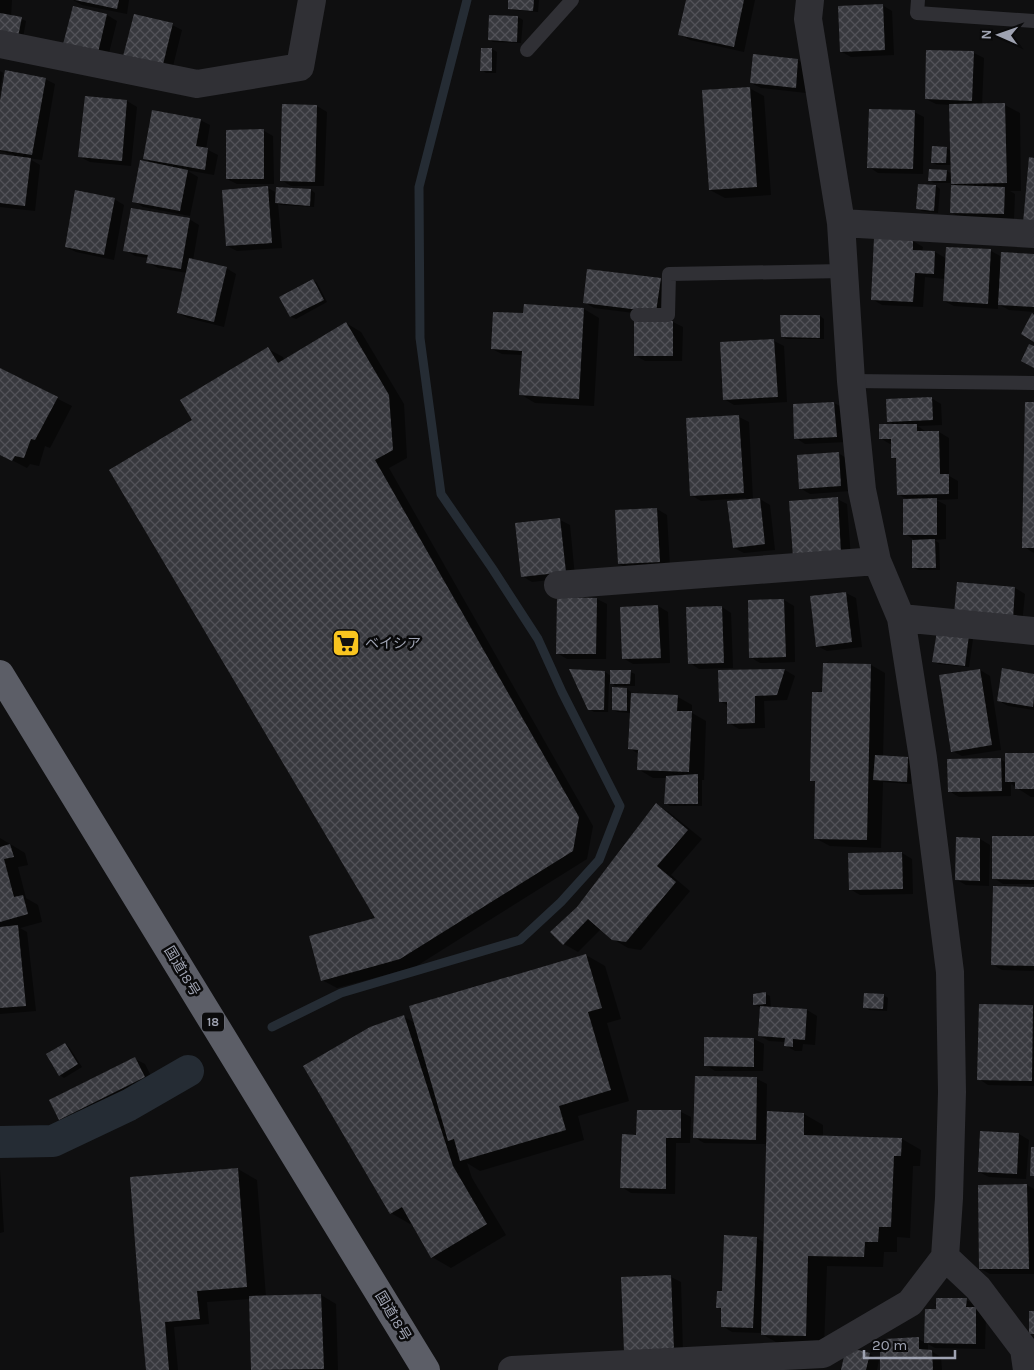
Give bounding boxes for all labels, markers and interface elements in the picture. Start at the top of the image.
north arrow [974,10,1024,60]
text: N [978,29,995,40]
supermarket icon: ベイシア [331,628,361,658]
place label: ベイシア [365,635,421,652]
street label: 国道18号 [160,943,204,999]
road number: 18 [202,1012,224,1032]
street label: 国道18号 [371,1288,415,1344]
scale bar [864,1328,955,1360]
text: 20 m [872,1336,907,1354]

